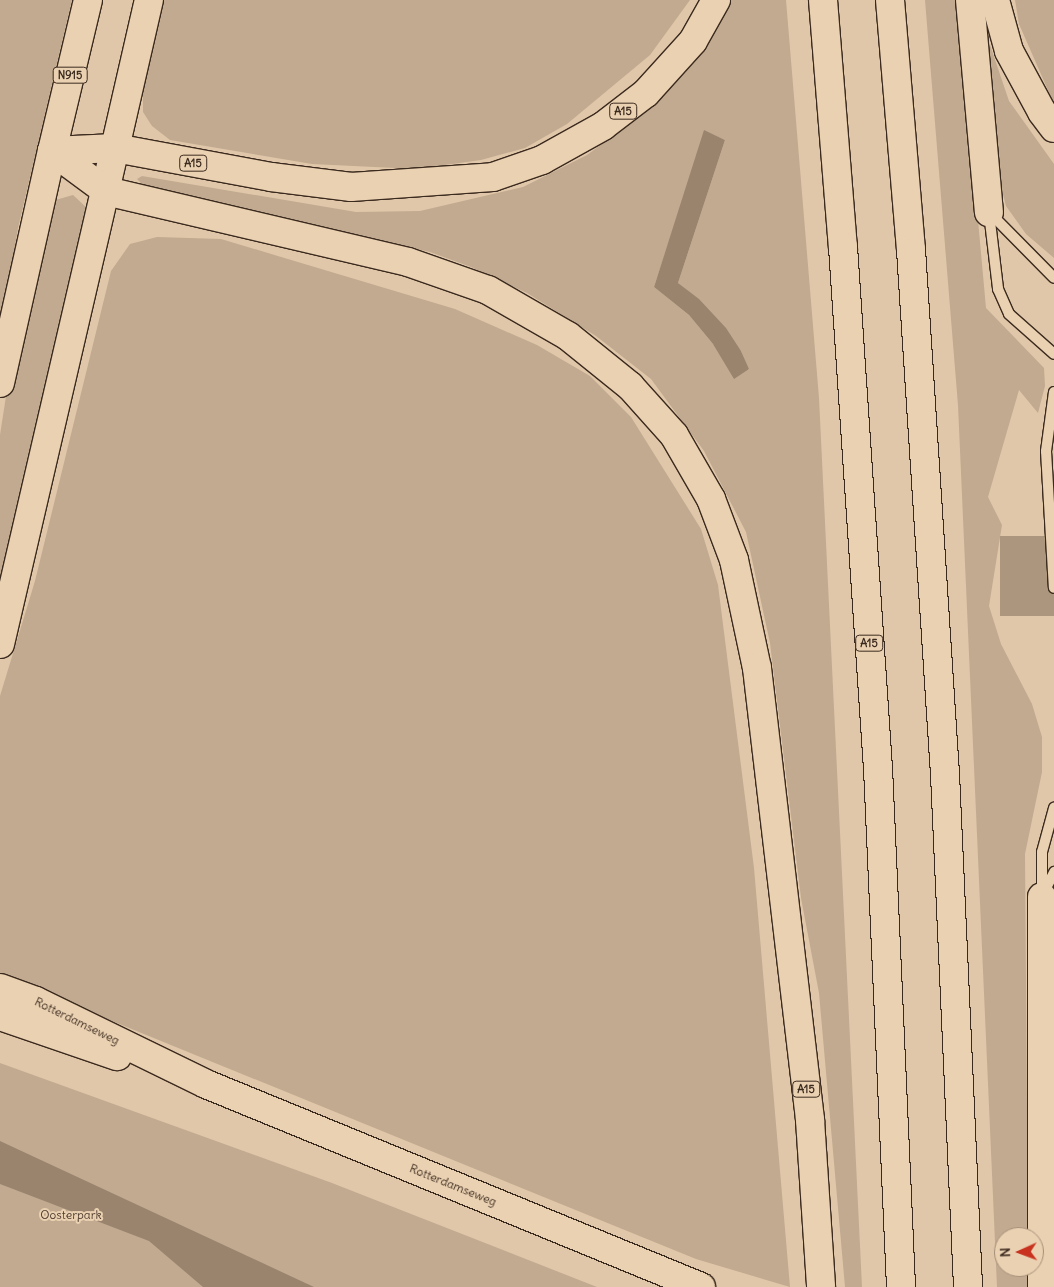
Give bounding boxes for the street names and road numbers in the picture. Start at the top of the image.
road number: N915 [52,66,88,84]
road number: A15 [608,102,638,120]
road number: A15 [178,154,208,172]
road number: A15 [854,634,884,651]
street label: Rotterdamseweg [32,994,122,1048]
road number: A15 [791,1080,821,1098]
street label: Rotterdamseweg [407,1161,499,1209]

